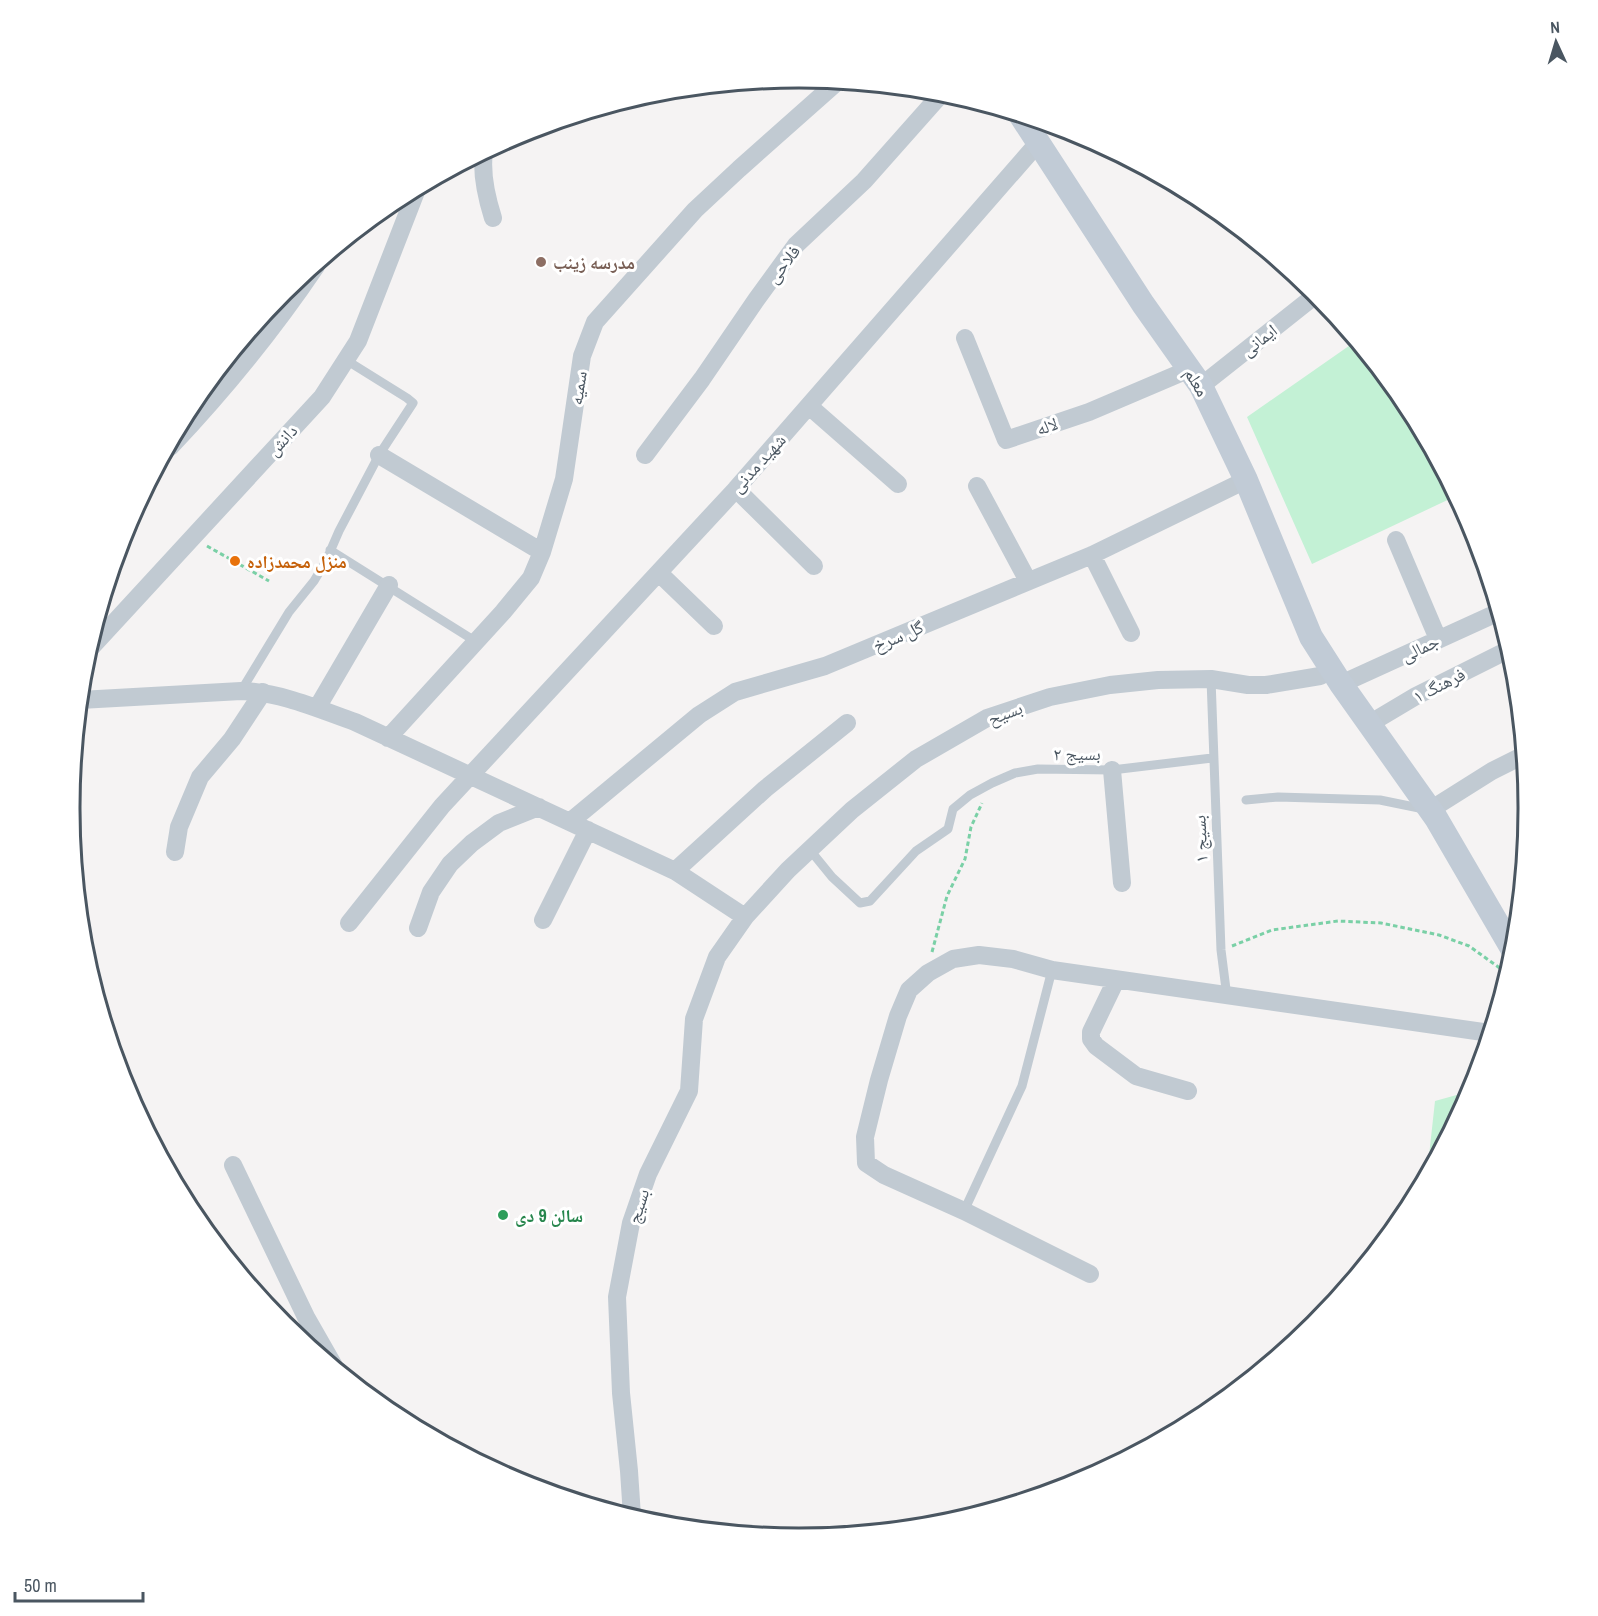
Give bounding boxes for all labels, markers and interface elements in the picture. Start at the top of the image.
north arrow [1526,12,1586,72]
text: N [1549,16,1560,38]
street label: فلاحی [760,240,806,288]
place label: مدرسه زینب [553,250,635,275]
marker: مدرسه زینب [534,255,548,269]
street label: ایمانی [1236,318,1282,362]
street label: معلم [1179,363,1215,401]
street label: سمیه [563,369,593,407]
street label: لاله [1033,411,1061,441]
street label: دانش [261,419,303,461]
street label: شهید مدنی [725,428,791,498]
place label: منزل محمدزاده [247,549,347,574]
marker: منزل محمدزاده [228,554,242,568]
street label: گل سرخ [869,614,928,658]
street label: جمالی [1397,628,1443,668]
street label: فرهنگ ۱ [1409,661,1469,709]
street label: بسیح [984,695,1026,731]
street label: بسیج ۲ [1053,741,1101,766]
street label: بسیج ۱ [1186,815,1214,863]
street label: بسیج [621,1185,655,1227]
place label: سالن 9 دی [515,1203,583,1228]
marker: سالن 9 دی [496,1208,510,1222]
scale bar [15,1565,142,1603]
text: 50 m [24,1573,57,1598]

